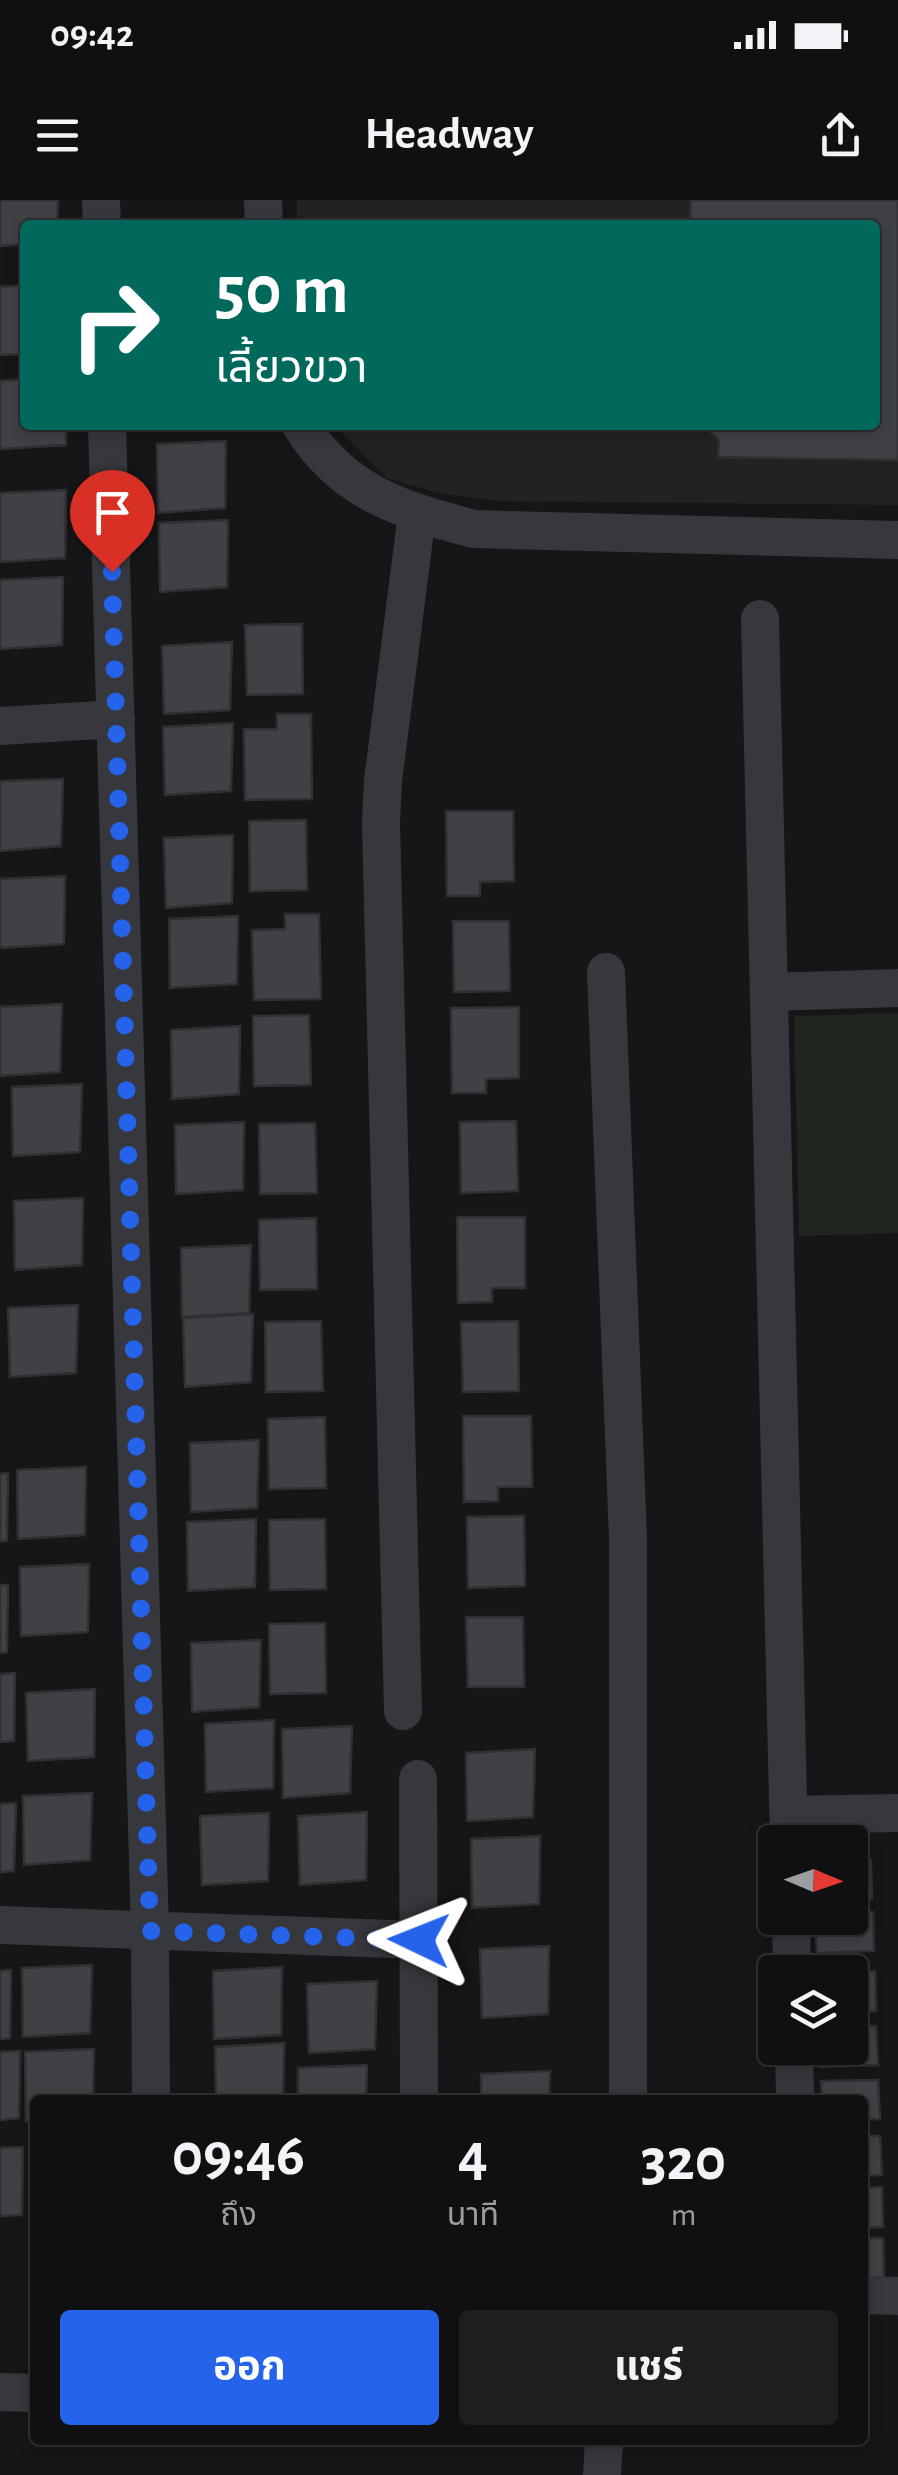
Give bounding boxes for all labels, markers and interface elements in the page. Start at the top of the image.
text: 09:42 [50,16,134,54]
icon: menu [30,108,85,163]
icon: share [813,108,868,163]
text: Headway [364,112,534,157]
text: 50 m [215,256,349,326]
icon: right [50,260,180,390]
text: เลี้ยวขวา [215,346,367,391]
pin [70,470,155,573]
icon: arrive [85,485,140,540]
north arrow [758,1825,868,1935]
map controls [758,1825,868,2065]
position arrow [367,1888,471,1992]
button: layers [758,1955,868,2065]
text: 09:46 [172,2126,305,2186]
text: 4 [458,2126,488,2186]
text: 320 [641,2131,726,2191]
text: ถึง [220,2199,257,2231]
text: นาที [447,2199,499,2231]
text: m [671,2199,696,2231]
button: ออก [60,2310,439,2425]
button: แชร์ [459,2310,838,2425]

